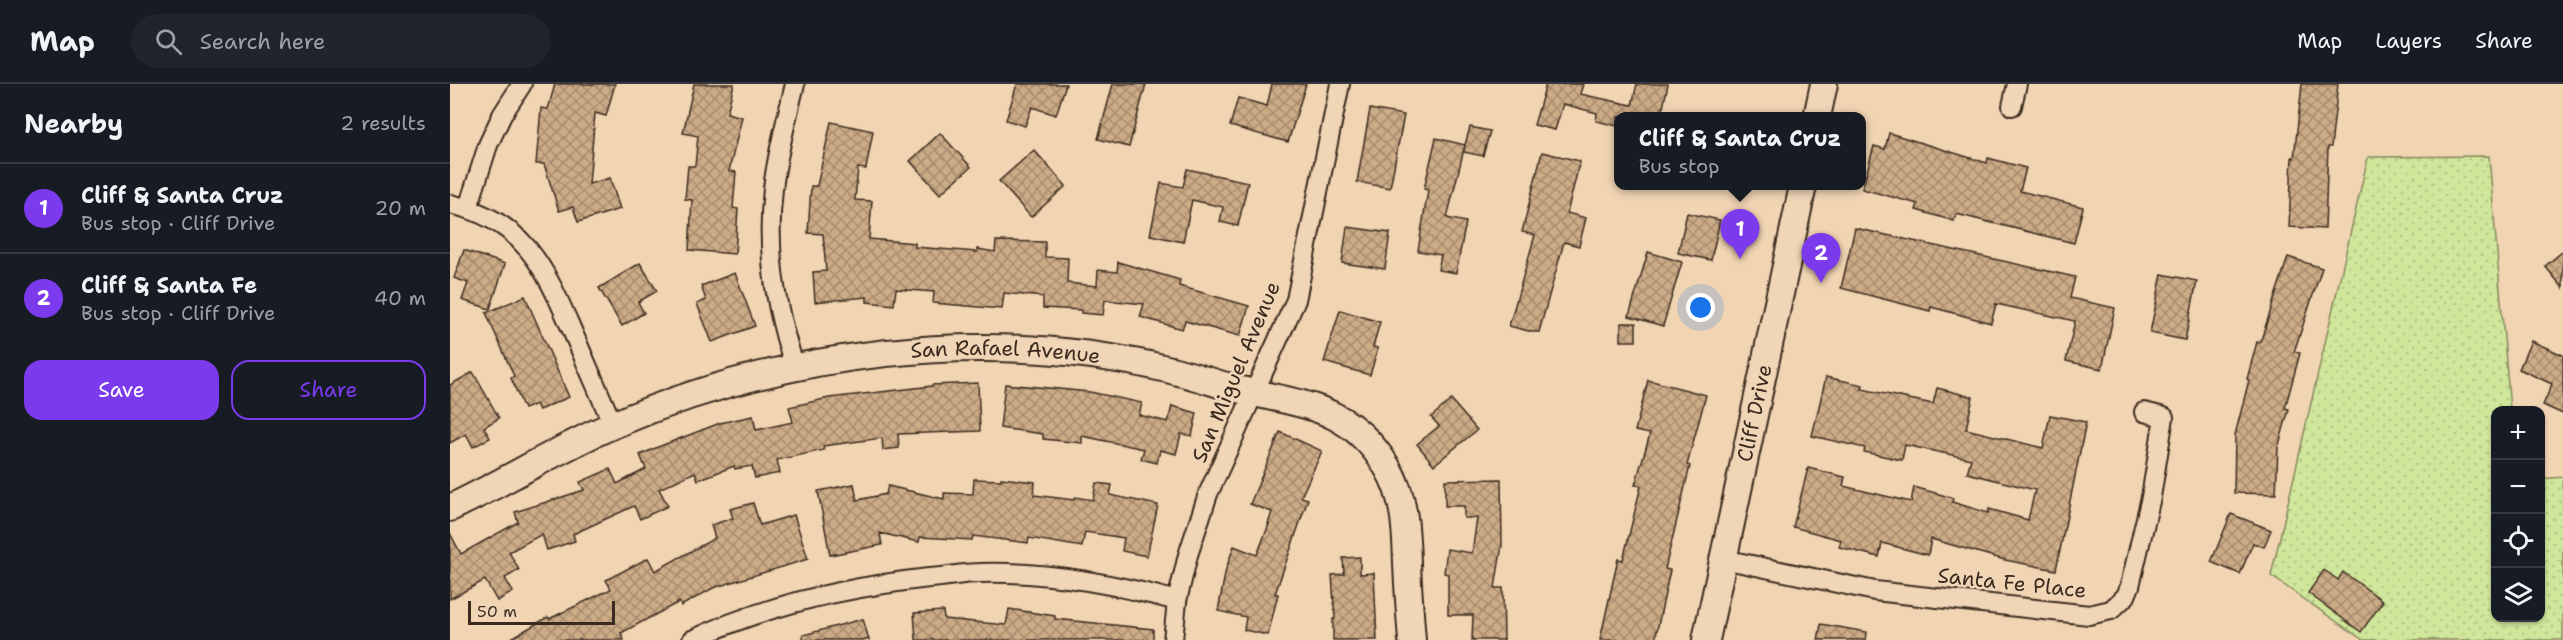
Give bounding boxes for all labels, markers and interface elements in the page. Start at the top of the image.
search box [131,14,551,68]
text: Map [30,22,95,60]
icon: search [152,25,185,58]
text: Search here [200,27,325,56]
text: Map [2297,27,2342,55]
text: Layers [2375,27,2442,55]
text: Share [2475,27,2533,55]
text: Nearby [24,106,123,141]
text: 2 results [340,110,426,136]
popup [1614,112,1866,190]
text: Cliff & Santa Cruz [1639,124,1841,153]
text: Bus stop [1639,153,1719,179]
text: Cliff & Santa Cruz [81,181,284,210]
text: 1 [39,195,48,221]
text: 20 m [375,195,426,221]
text: Bus stop · Cliff Drive [81,210,275,236]
pin: 1 [1720,210,1760,259]
pin: 2 [1802,234,1840,283]
text: Cliff & Santa Fe [81,271,257,300]
street label: San Miguel Avenue [1185,277,1287,467]
text: 2 [37,285,51,311]
text: 40 m [374,285,426,311]
your location [1686,293,1715,322]
text: Bus stop · Cliff Drive [81,300,275,326]
street label: San Rafael Avenue [909,334,1102,370]
button: Save [24,360,219,420]
button: Share [231,360,426,420]
street label: Cliff Drive [1730,362,1779,464]
map controls [2491,406,2545,622]
button: + [2491,406,2545,460]
button: − [2491,460,2545,514]
button: locate [2491,514,2545,568]
street label: Santa Fe Place [1936,561,2088,605]
button: layers [2491,568,2545,622]
scale bar [468,598,615,626]
text: 50 m [477,601,517,622]

